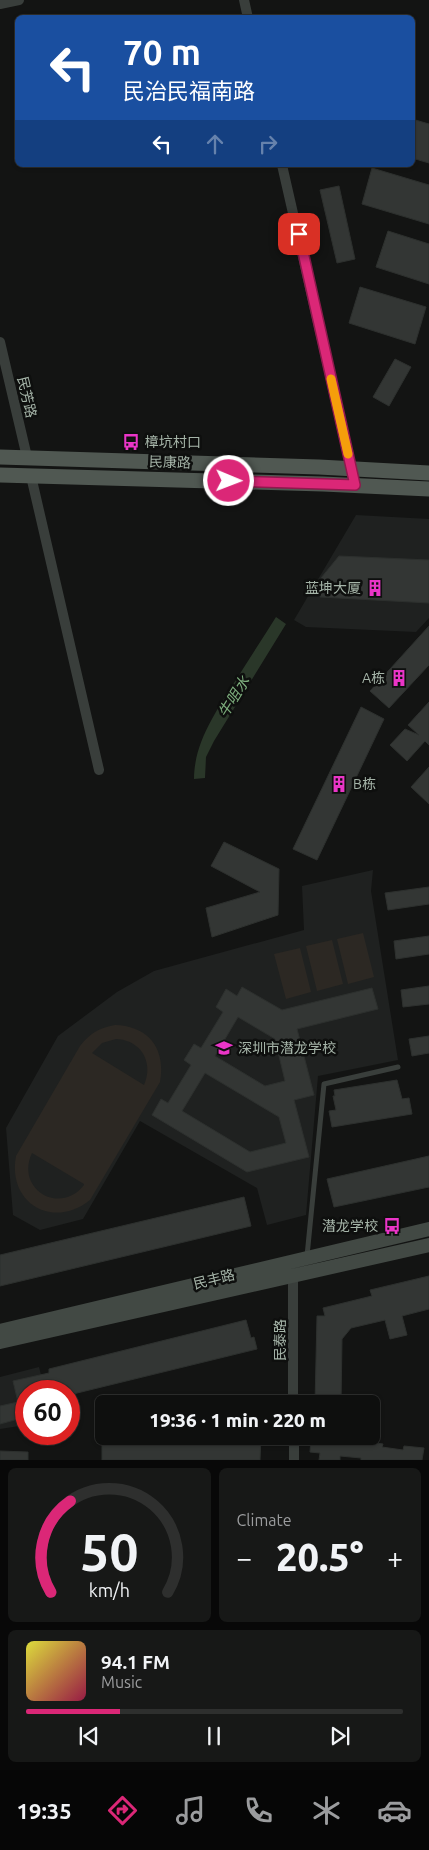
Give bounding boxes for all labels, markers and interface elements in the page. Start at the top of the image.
text: 70 m [123,32,201,72]
icon: left [40,35,105,100]
text: 民治民福南路 [123,78,255,103]
icon: left [148,130,176,158]
icon: ahead [201,130,229,158]
icon: right [254,130,282,158]
pin [278,213,320,255]
icon: arrive [285,220,313,248]
street label: 民芳路 [14,375,40,419]
bus stop icon: 樟坑村口 [121,432,141,452]
place label: 樟坑村口 [145,434,201,450]
street label: 民康路 [149,453,191,471]
position arrow [202,454,254,506]
building icon: 蓝坤大厦 [365,578,385,598]
place label: 蓝坤大厦 [305,580,361,596]
building icon: A栋 [389,668,409,688]
place label: A栋 [362,670,385,686]
water label: 牛咀水 [214,672,253,720]
building icon: B栋 [329,774,349,794]
place label: B栋 [353,776,376,792]
school or university icon: 深圳市潜龙学校 [214,1038,234,1058]
place label: 深圳市潜龙学校 [238,1040,336,1056]
bus stop icon: 潜龙学校 [382,1216,402,1236]
place label: 潜龙学校 [322,1218,378,1234]
street label: 民丰路 [192,1266,236,1292]
street label: 民泰路 [272,1319,288,1361]
speed limit sign: 60 [15,1380,80,1445]
text: 19:36 · 1 min · 220 m [149,1409,326,1431]
text: Climate [237,1511,292,1529]
text: 50 [80,1523,139,1581]
text: 20.5° [276,1536,363,1578]
text: − [237,1542,252,1573]
text: + [387,1542,403,1573]
text: km/h [89,1580,130,1600]
text: 94.1 FM [101,1651,170,1673]
text: Music [101,1673,142,1691]
icon: previous [75,1722,103,1750]
icon: pause [200,1722,228,1750]
icon: next [326,1722,354,1750]
icon: directions [105,1793,140,1828]
icon: music [173,1793,208,1828]
icon: phone [241,1793,276,1828]
icon: climate [309,1793,344,1828]
icon: car [377,1793,412,1828]
text: 19:35 [17,1798,72,1823]

